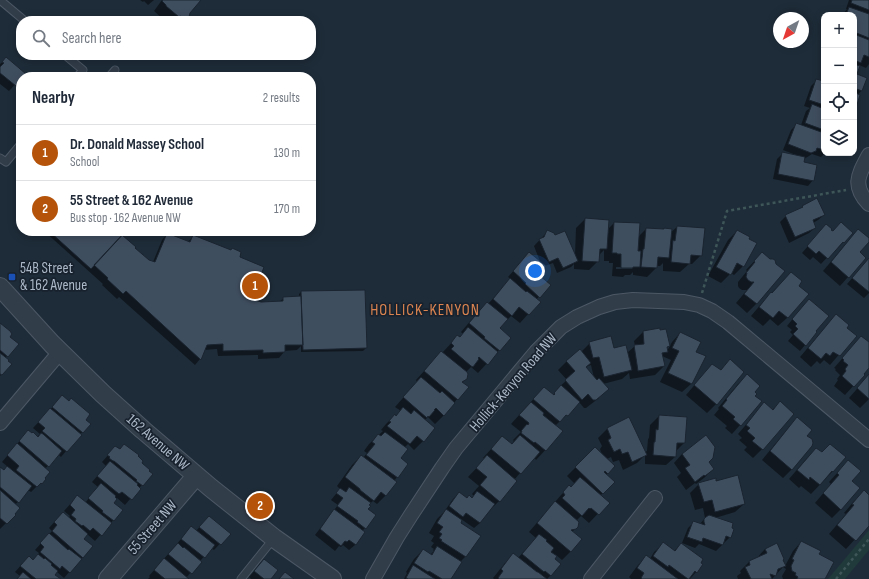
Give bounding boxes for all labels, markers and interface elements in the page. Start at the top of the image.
north arrow [773,12,809,48]
map controls [821,12,857,156]
button: + [821,12,857,48]
search box [16,16,316,60]
icon: search [30,27,52,49]
text: Search here [62,29,122,48]
button: − [821,48,857,84]
button: locate [821,84,857,120]
text: Nearby [32,88,75,108]
text: 2 results [263,90,300,106]
button: layers [821,120,857,156]
text: Dr. Donald Massey School [70,135,204,154]
text: 1 [42,145,48,161]
text: 130 m [274,145,300,161]
text: School [70,154,100,170]
text: 55 Street & 162 Avenue [70,191,193,210]
text: 2 [42,201,48,217]
text: 170 m [274,201,300,217]
text: Bus stop · 162 Avenue NW [70,210,181,226]
place label: 54B Street & 162 Avenue [20,259,87,295]
your location [525,261,545,281]
pin: 1 [242,271,268,301]
marker: 54B Street & 162 Avenue [7,272,17,282]
district label: HOLLICK-KENYON [370,301,480,320]
street label: Hollick-Kenyon Road NW [465,329,561,435]
street label: 162 Avenue NW [122,410,193,475]
pin: 2 [247,491,273,521]
street label: 55 Street NW [124,496,181,558]

